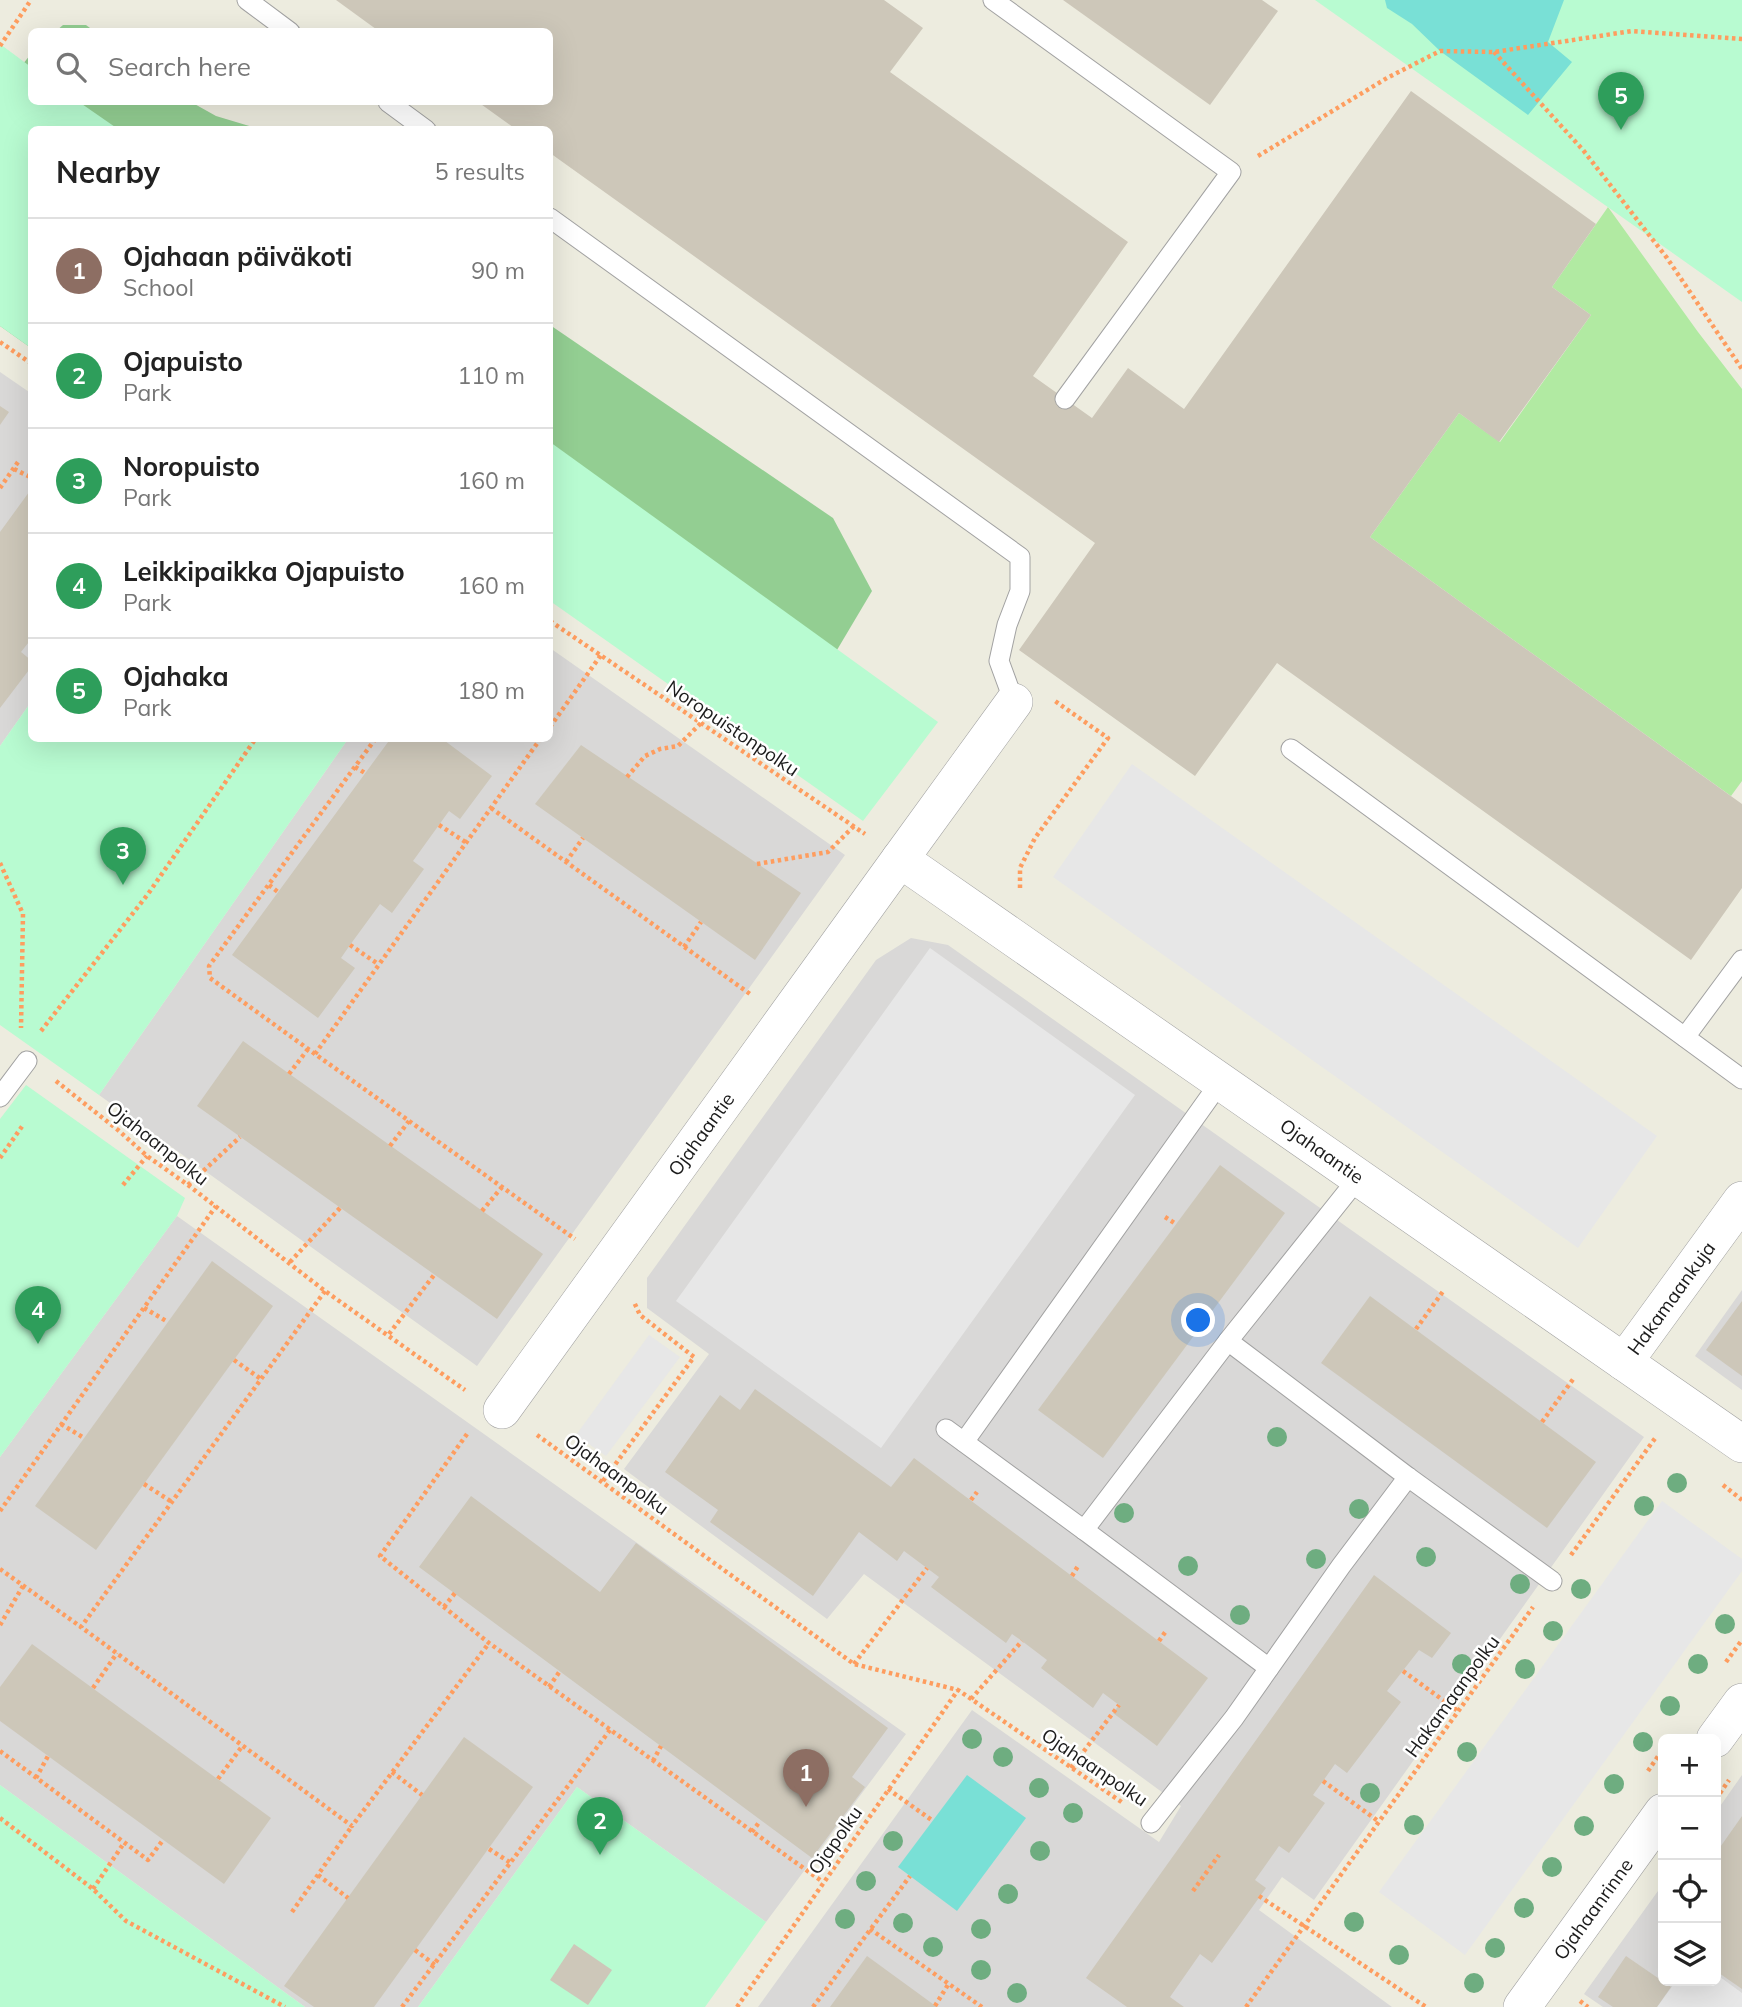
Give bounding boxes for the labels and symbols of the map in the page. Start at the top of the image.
pin: 5 [1598,72,1644,130]
street label: Noropuistonpolku [662,675,804,781]
pin: 3 [100,827,146,885]
street label: Ojahaantie [663,1088,739,1180]
street label: Ojahaanpolku [102,1096,214,1190]
street label: Ojahaantie [1275,1113,1369,1189]
street label: Hakamaankuja [1622,1237,1720,1359]
pin: 4 [15,1286,61,1344]
your location [1181,1303,1215,1337]
street label: Ojahaanpolku [560,1428,674,1520]
street label: Hakamaanpolku [1400,1630,1504,1762]
street label: Ojahaanpolku [1037,1723,1153,1811]
pin: 1 [783,1749,829,1807]
pin: 2 [577,1797,623,1855]
street label: Ojapolku [803,1801,867,1879]
street label: Ojahaanrinne [1548,1854,1638,1964]

